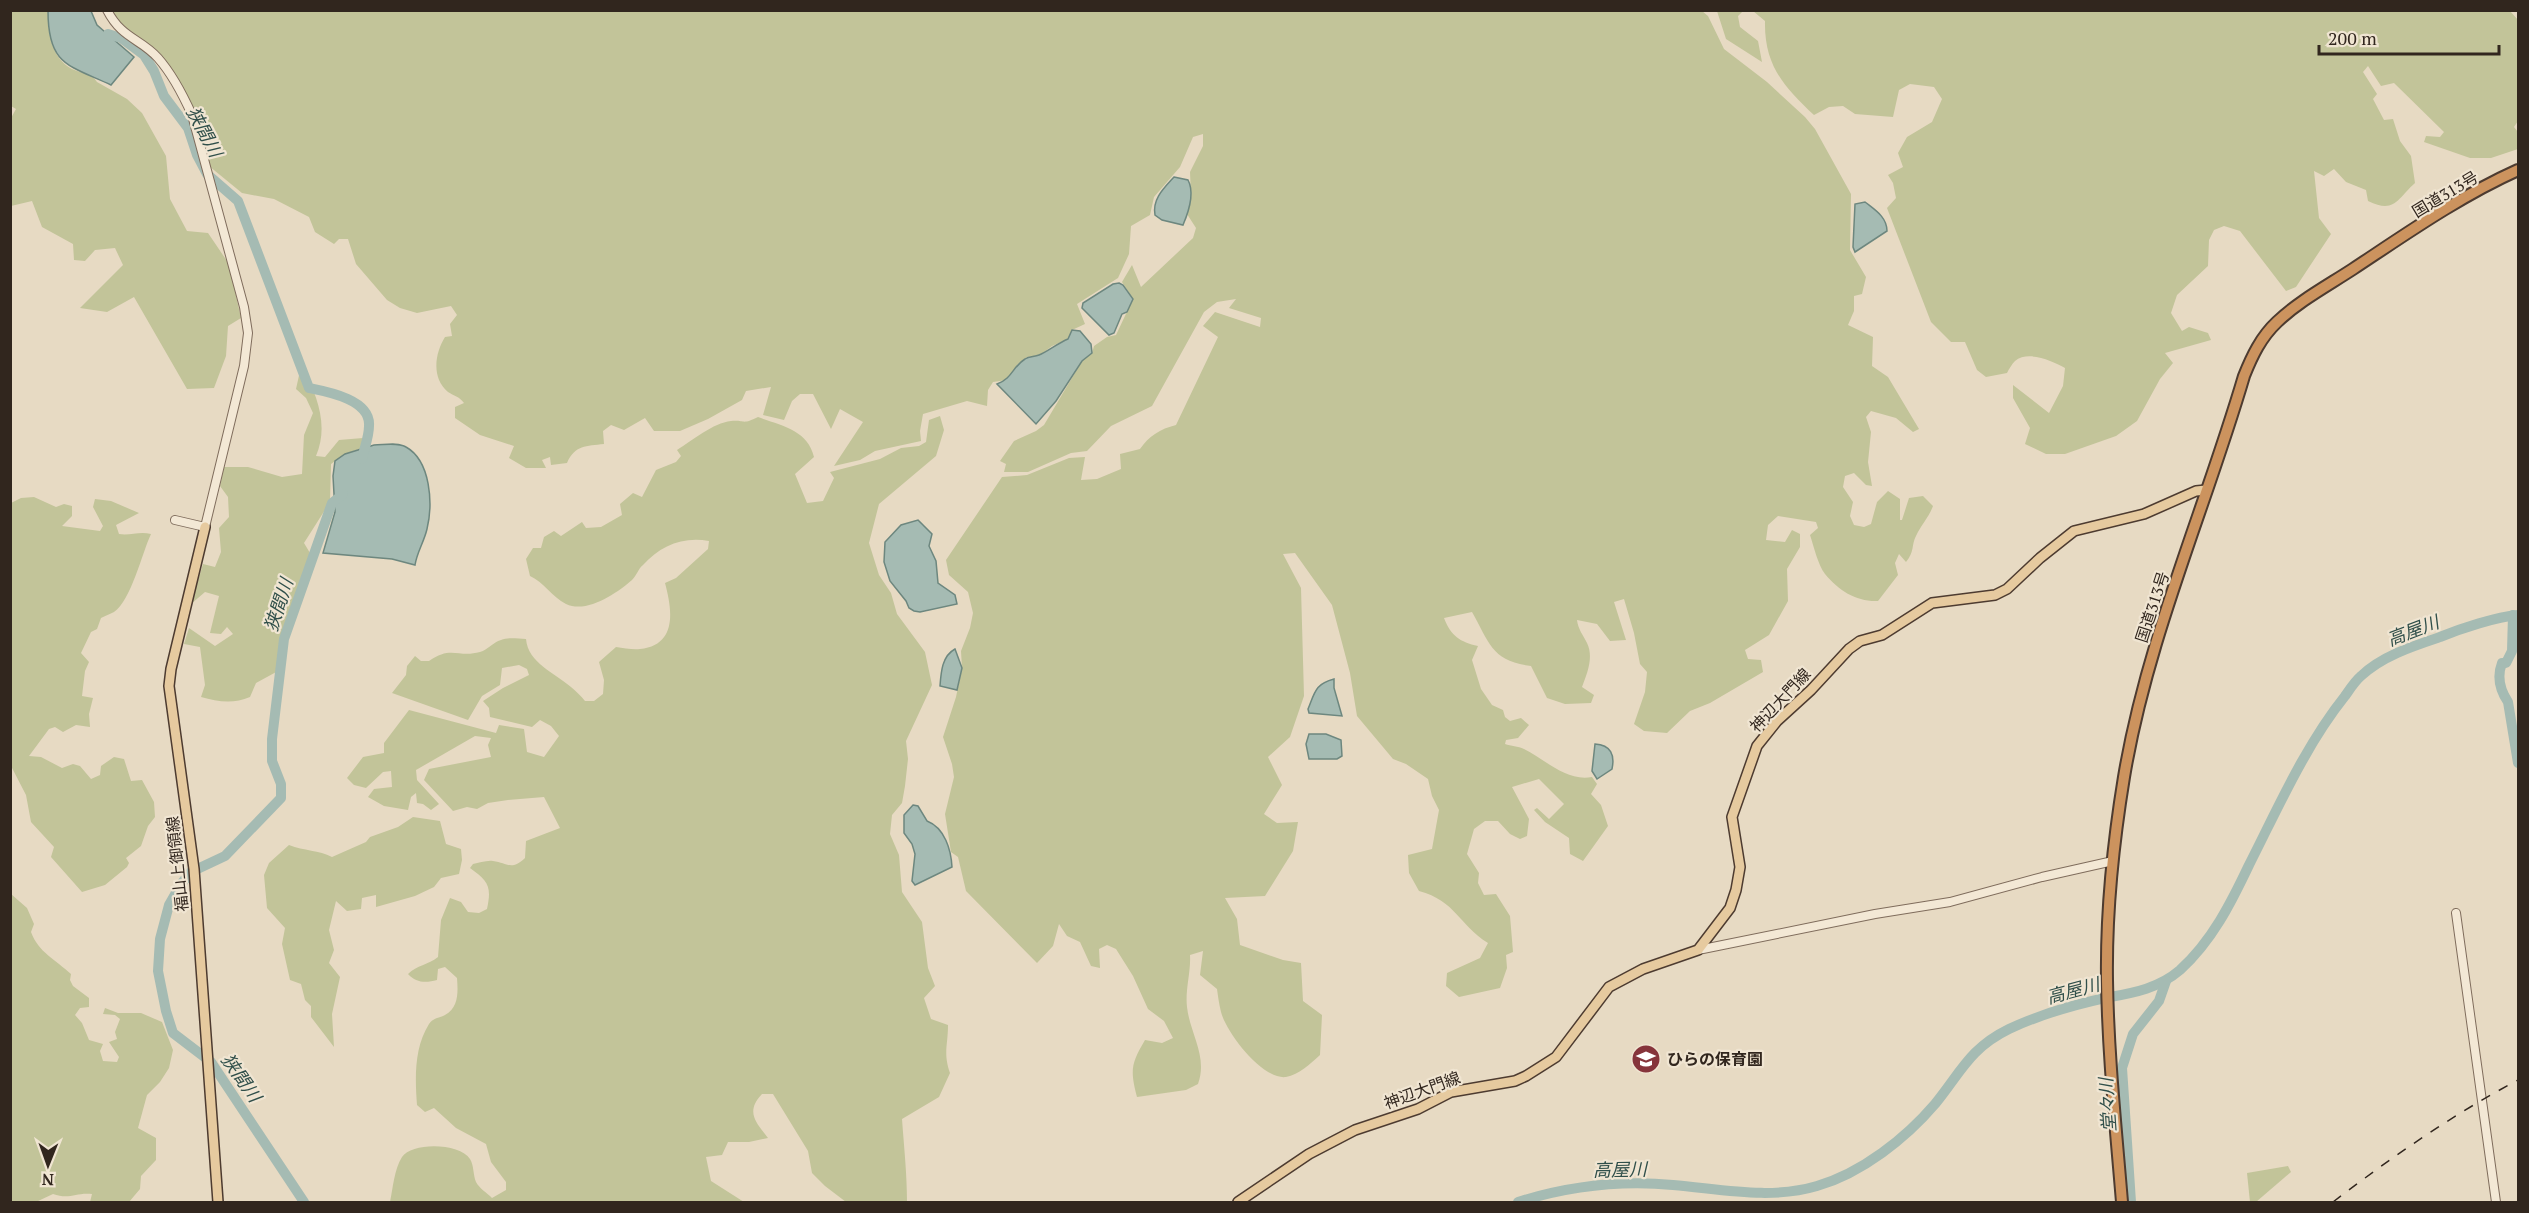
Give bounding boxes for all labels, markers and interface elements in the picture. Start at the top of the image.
scale bar [2319,18,2499,56]
text: 200 m [2328,26,2377,50]
water label: 狭間川 [182,102,229,163]
street label: 国道313号 [2408,166,2482,222]
street label: 国道313号 [2130,569,2174,645]
water label: 狭間川 [258,573,298,634]
water label: 高屋川 [2383,608,2444,651]
street label: 神辺大門線 [1745,663,1815,737]
street label: 福山上御領線 [161,815,193,913]
water label: 高屋川 [2044,971,2104,1009]
school or university icon: ひらの保育園 [1630,1043,1662,1075]
water label: 狭間川 [217,1048,268,1108]
place label: ひらの保育園 [1667,1048,1763,1070]
street label: 神辺大門線 [1381,1066,1463,1114]
water label: 堂々川 [2093,1075,2121,1133]
north arrow [18,1135,78,1195]
water label: 高屋川 [1593,1156,1649,1181]
text: N [41,1169,54,1191]

